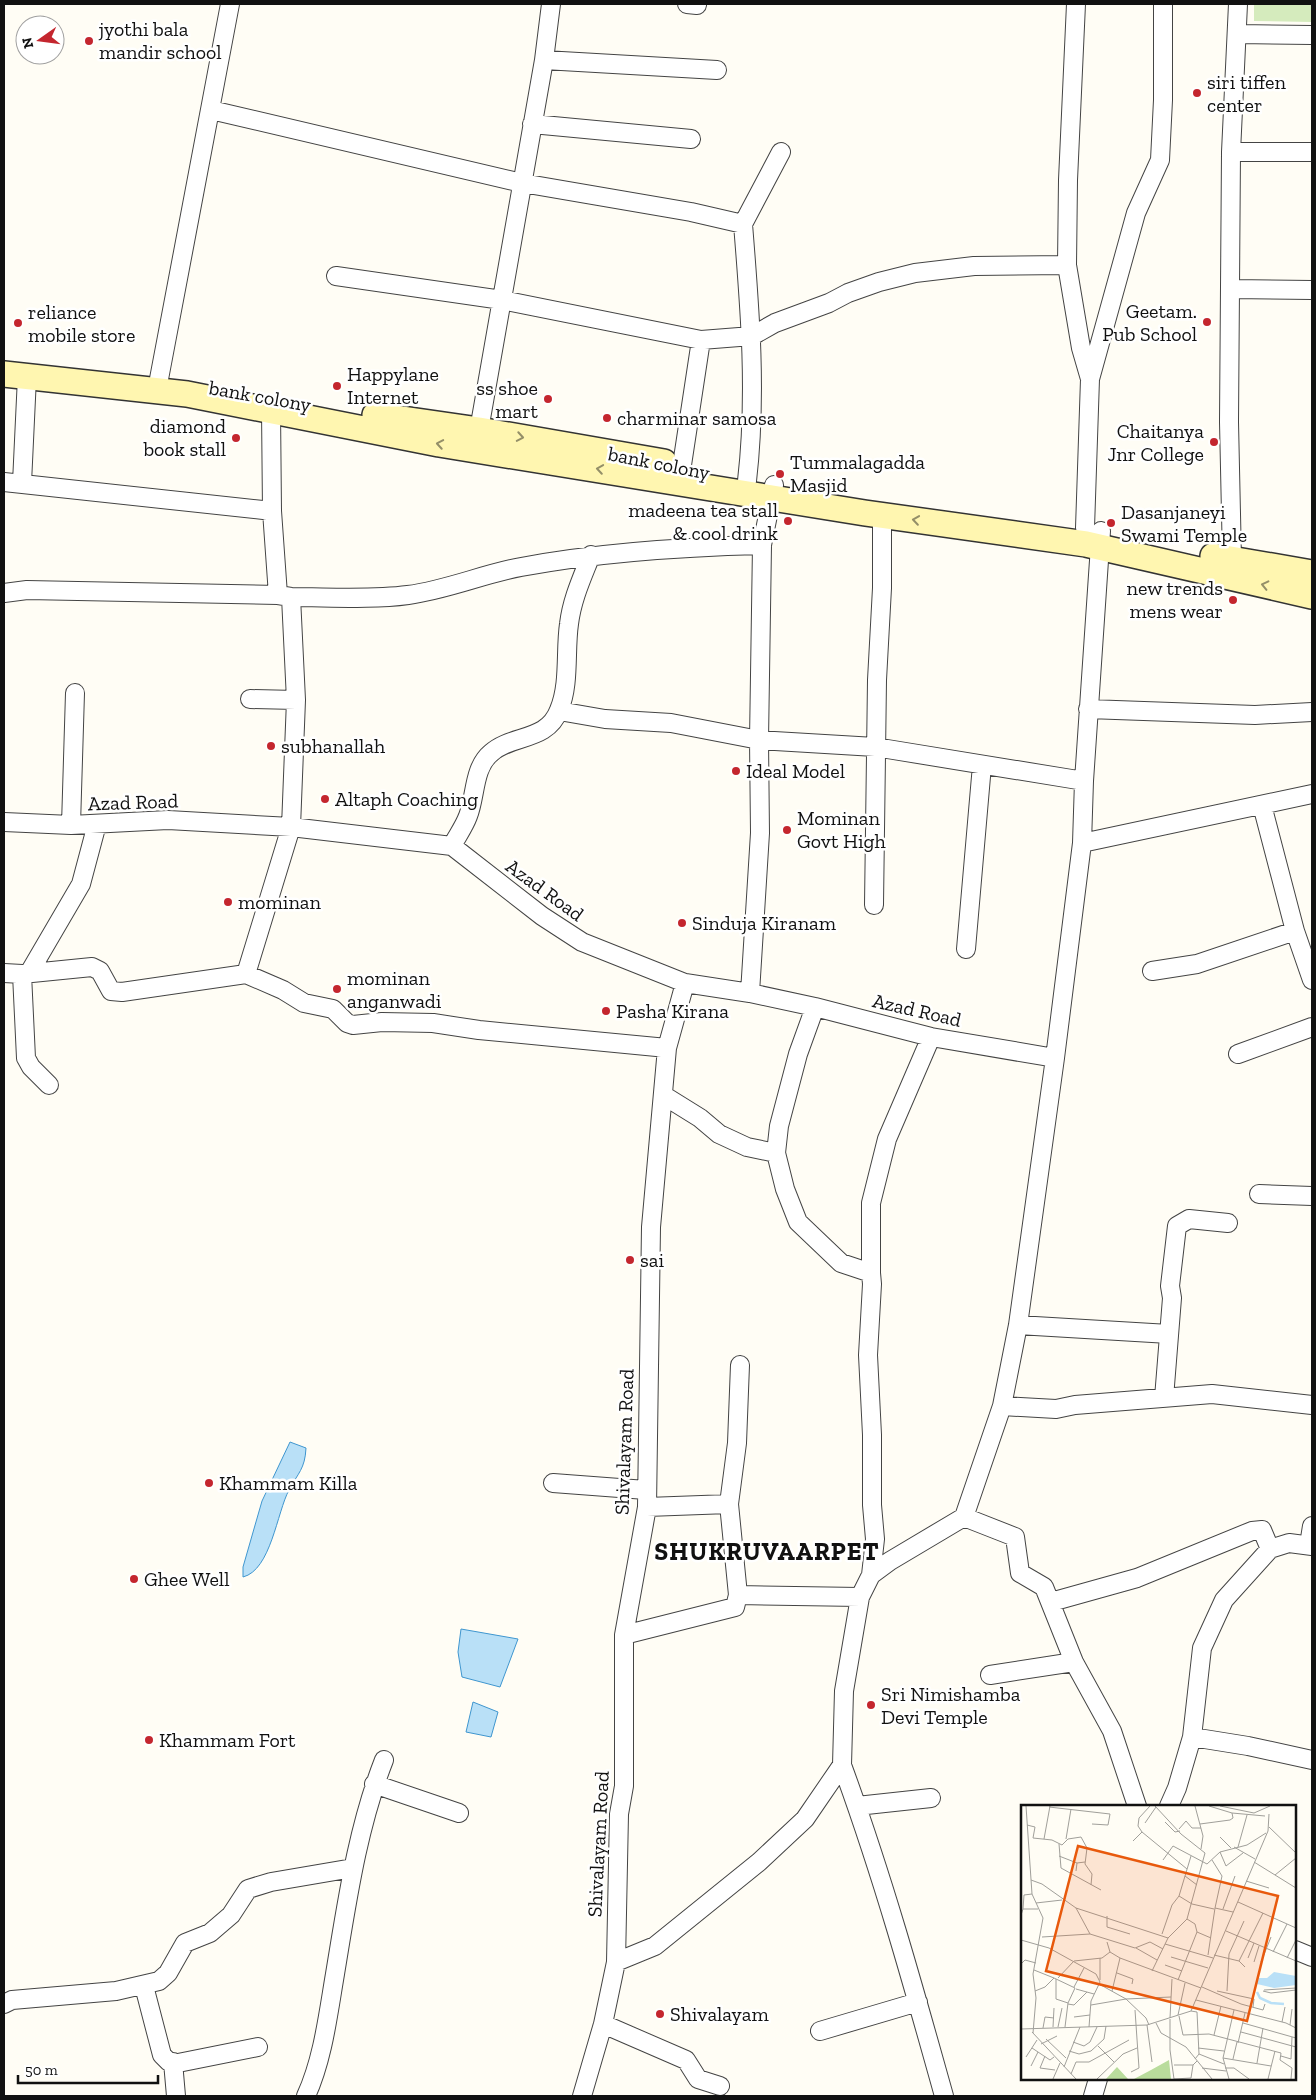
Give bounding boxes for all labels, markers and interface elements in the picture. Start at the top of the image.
north arrow [15,15,65,65]
place label: jyothi bala mandir school [98,17,222,64]
text: N [18,35,37,50]
marker: jyothi bala mandir school [83,35,95,47]
place label: siri tiffen center [1207,70,1286,117]
marker: siri tiffen center [1191,87,1203,99]
place label: Geetam. Pub School [1102,299,1197,346]
place label: reliance mobile store [28,300,135,347]
marker: Geetam. Pub School [1201,316,1213,328]
marker: reliance mobile store [12,317,24,329]
place label: Happylane Internet [347,362,439,409]
street label: bank colony [206,375,314,417]
place label: ss shoe mart [476,376,539,423]
marker: Happylane Internet [331,380,343,392]
marker: ss shoe mart [542,393,554,405]
place label: charminar samosa [617,406,777,430]
marker: charminar samosa [601,412,613,424]
place label: diamond book stall [142,414,226,461]
place label: Chaitanya Jnr College [1108,419,1204,466]
marker: diamond book stall [230,432,242,444]
one-way arrow [515,432,524,442]
marker: Chaitanya Jnr College [1208,436,1220,448]
one-way arrow [435,439,444,449]
street label: bank colony [605,441,713,485]
place label: Tummalagadda Masjid [790,450,925,497]
one-way arrow [596,465,605,475]
marker: Tummalagadda Masjid [774,468,786,480]
place label: madeena tea stall & cool drink [628,498,779,545]
place label: Dasanjaneyi Swami Temple [1121,500,1247,547]
marker: madeena tea stall & cool drink [782,515,794,527]
one-way arrow [912,515,920,526]
marker: Dasanjaneyi Swami Temple [1105,517,1117,529]
place label: new trends mens wear [1127,576,1223,623]
one-way arrow [1260,580,1269,591]
marker: new trends mens wear [1227,594,1239,606]
place label: subhanallah [281,734,386,758]
marker: subhanallah [265,740,277,752]
place label: Ideal Model [746,759,845,783]
marker: Ideal Model [730,765,742,777]
place label: Altaph Coaching [335,787,478,811]
street label: Azad Road [87,788,179,816]
marker: Altaph Coaching [319,793,331,805]
place label: Mominan Govt High [797,806,887,853]
marker: Mominan Govt High [781,824,793,836]
street label: Azad Road [501,854,589,926]
place label: mominan [238,890,321,914]
marker: mominan [222,896,234,908]
place label: Sinduja Kiranam [692,911,837,935]
marker: Sinduja Kiranam [676,917,688,929]
place label: mominan anganwadi [347,966,442,1013]
marker: mominan anganwadi [331,983,343,995]
street label: Azad Road [870,988,964,1032]
place label: Pasha Kirana [616,999,729,1023]
marker: Pasha Kirana [600,1005,612,1017]
place label: sai [640,1248,664,1272]
marker: sai [624,1254,636,1266]
street label: Shivalayam Road [609,1368,639,1516]
place label: Khammam Killa [219,1471,358,1495]
marker: Khammam Killa [203,1477,215,1489]
district label: SHUKRUVAARPET [654,1536,880,1566]
place label: Ghee Well [144,1567,230,1591]
marker: Ghee Well [128,1573,140,1585]
place label: Sri Nimishamba Devi Temple [881,1682,1021,1729]
marker: Sri Nimishamba Devi Temple [865,1699,877,1711]
place label: Khammam Fort [159,1728,296,1752]
marker: Khammam Fort [143,1734,155,1746]
street label: Shivalayam Road [582,1770,614,1918]
inset map [1021,1805,1296,2080]
place label: Shivalayam [670,2002,769,2026]
marker: Shivalayam [654,2008,666,2020]
scale bar [18,2052,158,2084]
text: 50 m [25,2061,58,2079]

